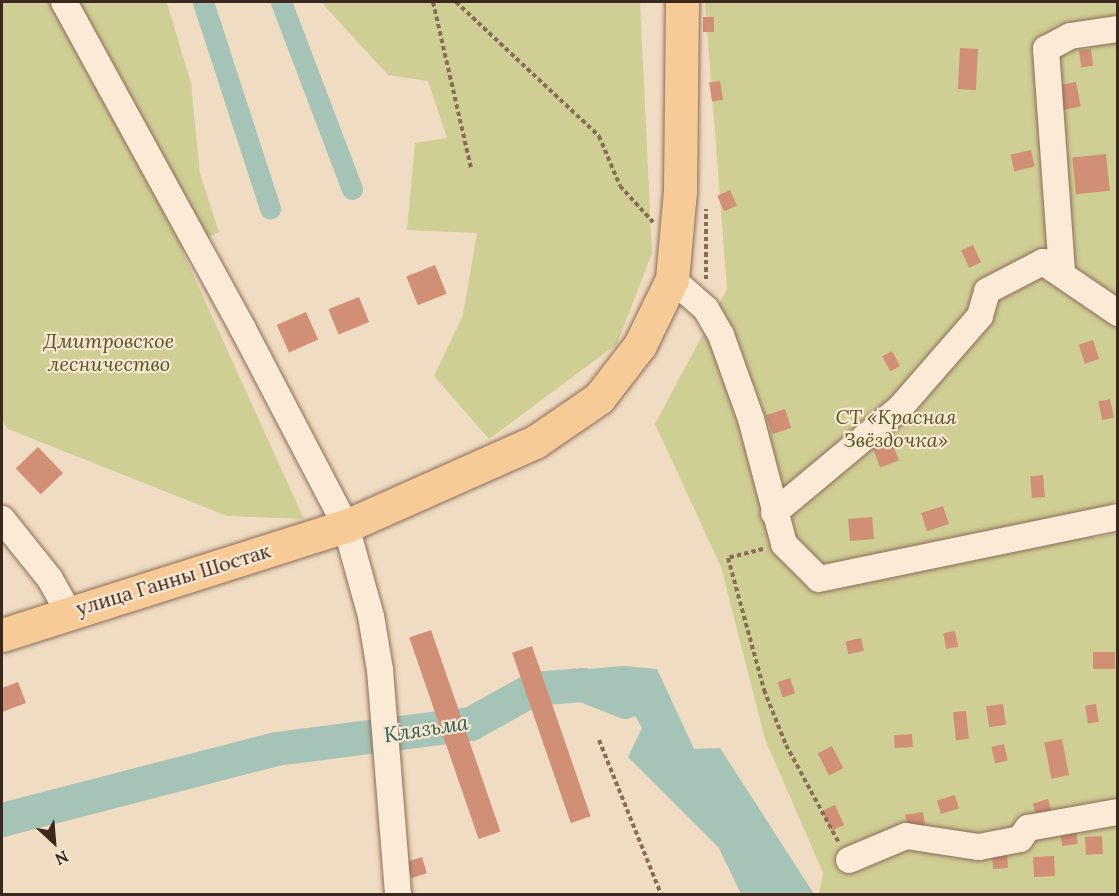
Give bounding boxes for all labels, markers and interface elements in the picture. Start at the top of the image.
park label: Дмитровское лесничество [44,329,174,376]
park label: СТ «Красная Звёздочка» [835,404,957,451]
street label: улица Ганны Шостак [73,538,273,620]
water label: Клязьма [382,710,470,748]
north arrow [24,812,84,872]
text: N [52,846,72,870]

